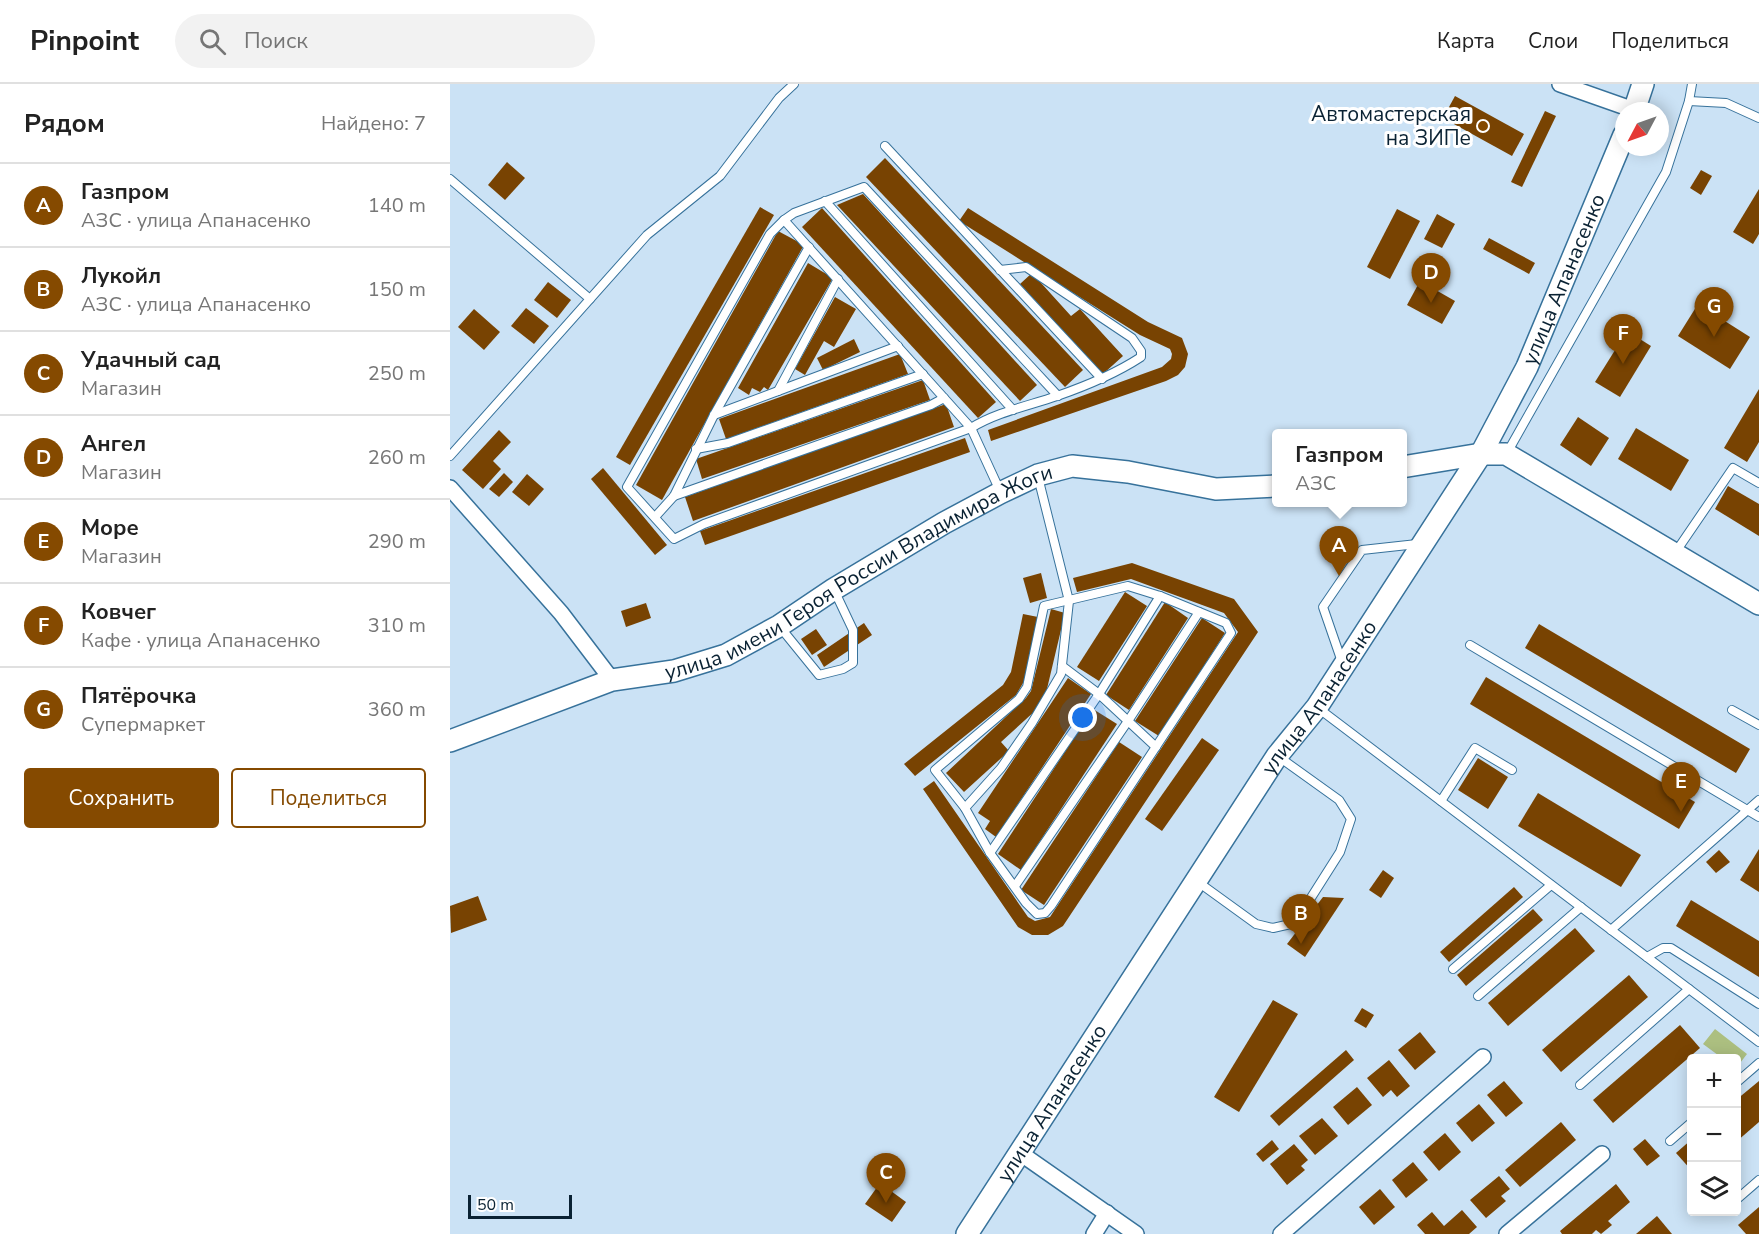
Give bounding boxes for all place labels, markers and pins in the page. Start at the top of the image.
place label: Автомастерская на ЗИПе [1311,100,1471,152]
marker: Автомастерская на ЗИПе [1476,119,1490,133]
pin: D [1412,254,1450,303]
pin: G [1694,288,1734,337]
pin: F [1604,314,1642,364]
pin: A [1320,526,1358,576]
pin: E [1662,762,1700,812]
pin: B [1282,894,1320,944]
pin: C [866,1154,906,1203]

